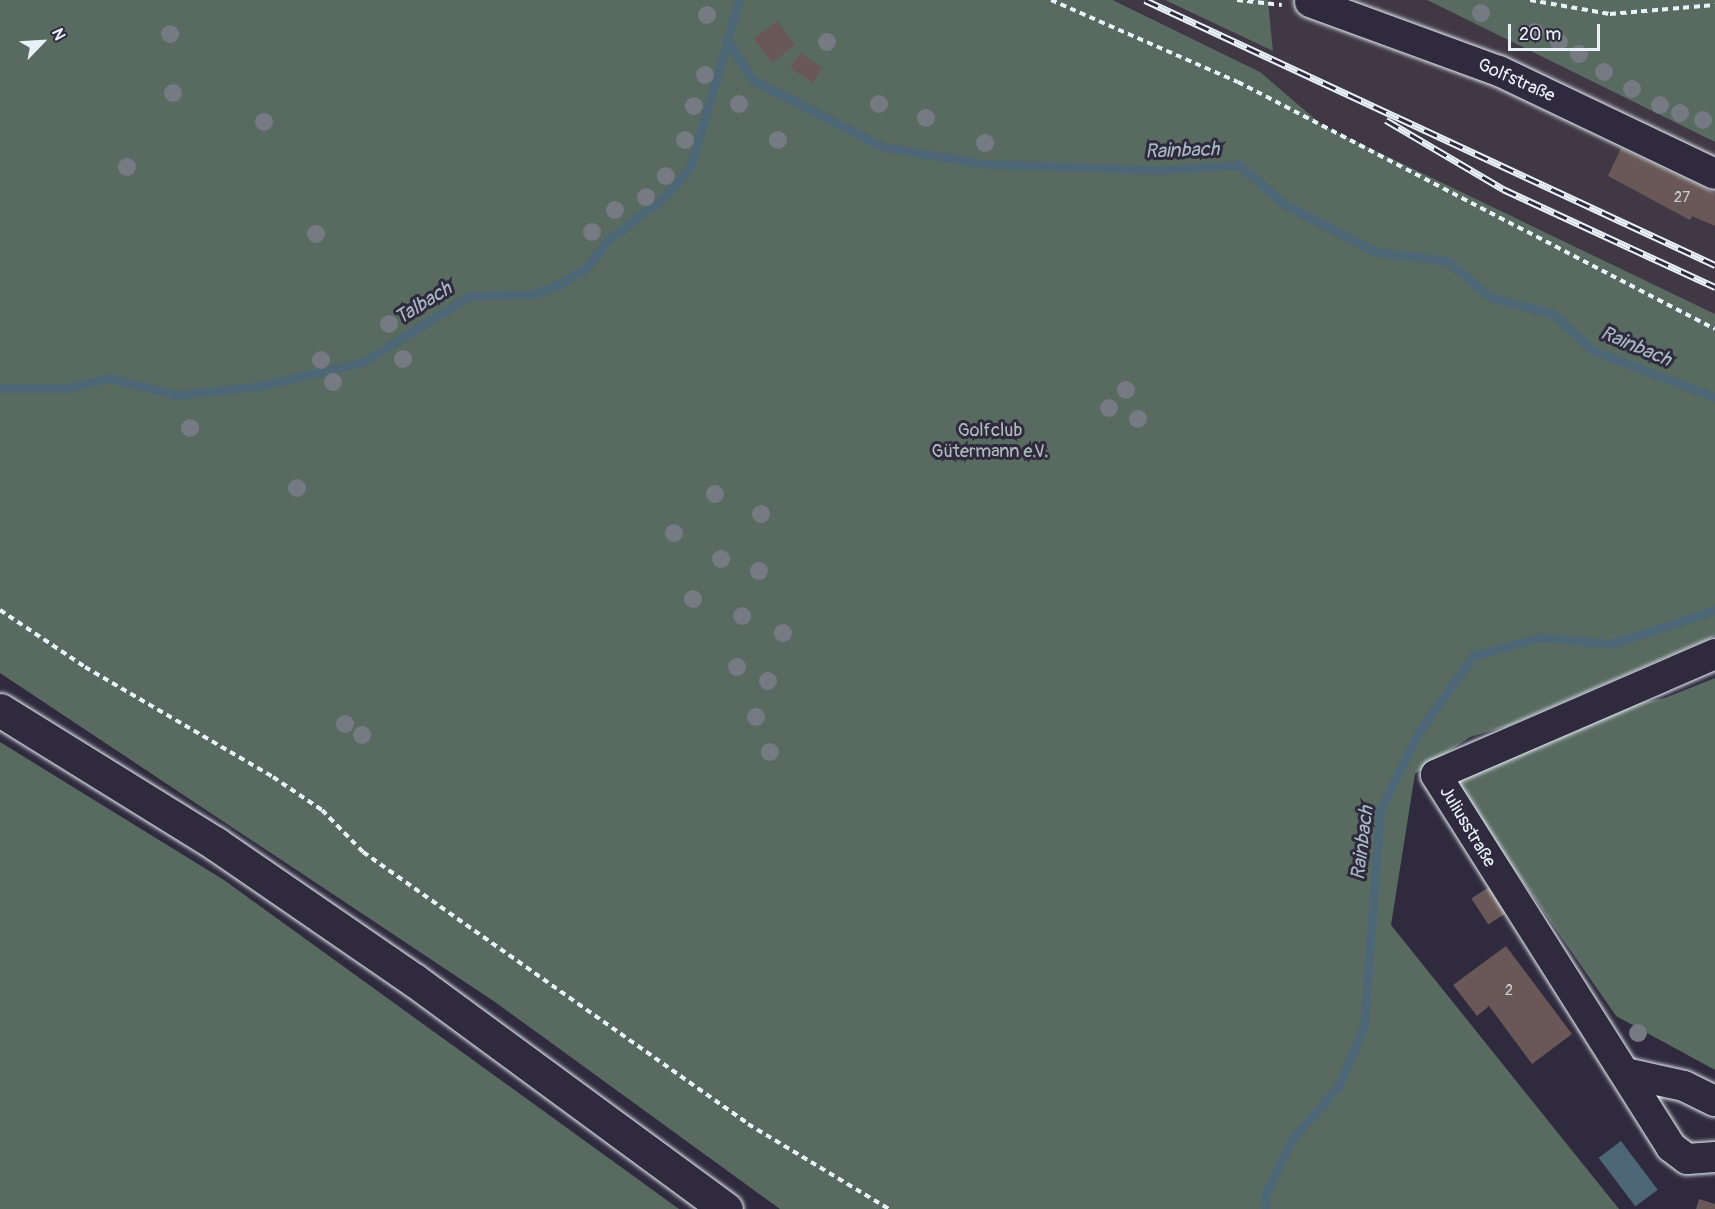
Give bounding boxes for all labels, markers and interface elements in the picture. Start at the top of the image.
north arrow [12,12,72,72]
scale bar [1511,12,1602,50]
text: 20 m [1519,23,1561,46]
text: N [47,25,70,44]
street label: Golfstraße [1474,54,1558,108]
water label: Rainbach [1144,137,1220,163]
house number: 27 [1674,189,1690,207]
water label: Talbach [390,276,456,330]
water label: Rainbach [1597,320,1675,372]
park label: Golfclub Gütermann e.V. [932,421,1048,464]
street label: Juliusstraße [1434,782,1500,872]
water label: Rainbach [1346,805,1378,881]
house number: 2 [1505,982,1513,1000]

